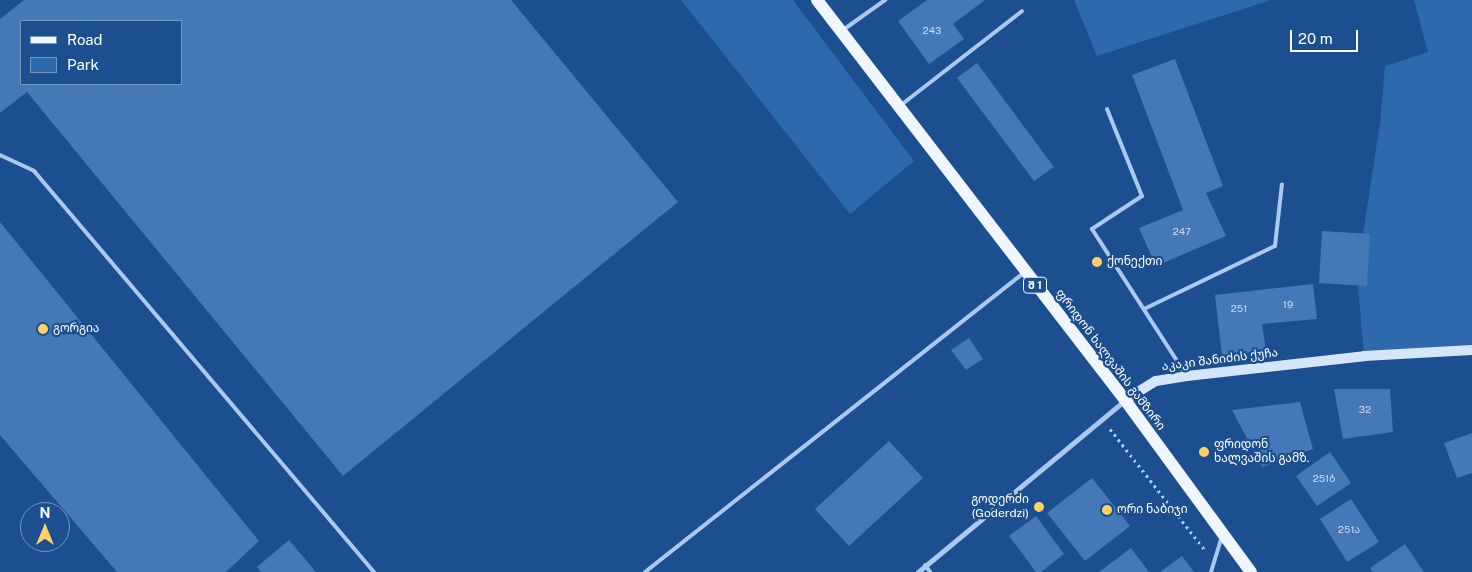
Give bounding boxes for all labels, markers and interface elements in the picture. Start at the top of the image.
legend [20,20,182,85]
scale bar [1292,20,1360,52]
house number: 243 [923,25,941,37]
text: 20 m [1298,30,1333,47]
text: Road [67,31,103,48]
text: Park [67,56,99,73]
house number: 247 [1173,226,1191,238]
place label: ქონექთი [1107,255,1162,269]
marker: ქონექთი [1091,256,1103,268]
road number: შ 1 [1022,276,1048,294]
street label: ფრიდონ ხალვაშის გამზირი [1052,286,1168,434]
house number: 19 [1283,299,1293,311]
house number: 251 [1231,303,1247,315]
place label: გორგია [53,322,99,336]
marker: გორგია [37,323,49,335]
street label: აკაკი შანიძის ქუჩა [1161,346,1279,374]
house number: 32 [1359,404,1371,416]
place label: ფრიდონ ხალვაშის გამზ. [1214,438,1309,466]
marker: ფრიდონ ხალვაშის გამზ. [1198,446,1210,458]
house number: 251ბ [1313,473,1335,485]
place label: გოდერძი (Goderdzi) [971,493,1029,521]
marker: გოდერძი (Goderdzi) [1033,501,1045,513]
north arrow [20,502,70,552]
place label: ორი ნაბიჯი [1117,503,1188,517]
marker: ორი ნაბიჯი [1101,504,1113,516]
text: N [40,505,50,521]
house number: 251ა [1338,524,1360,536]

